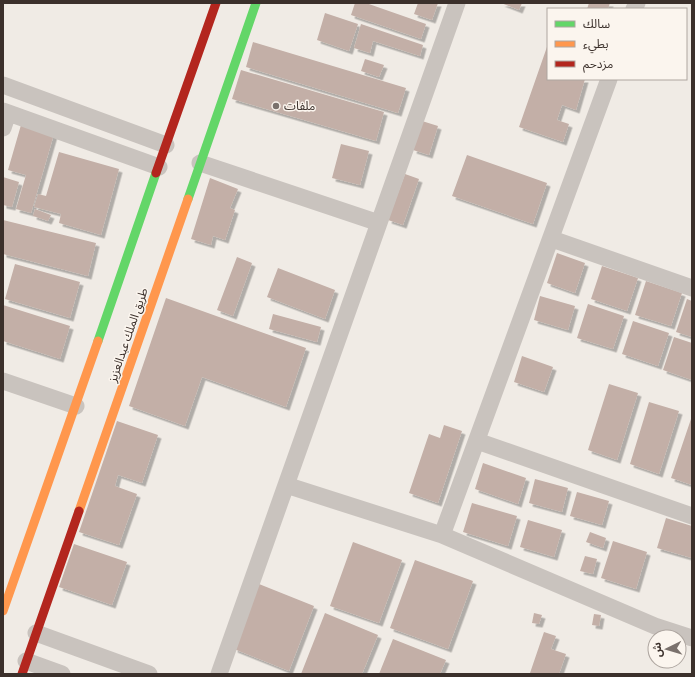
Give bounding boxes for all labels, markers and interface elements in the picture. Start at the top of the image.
legend [547,8,687,80]
text: سالك [583,18,610,30]
text: بطيء [583,38,609,54]
text: مزدحم [583,58,613,73]
place label: ملفات [284,100,315,112]
marker: ملفات [271,101,281,111]
street label: طريق الملك عبدالعزيز [106,286,152,385]
north arrow [647,629,687,669]
text: ش [651,642,665,658]

